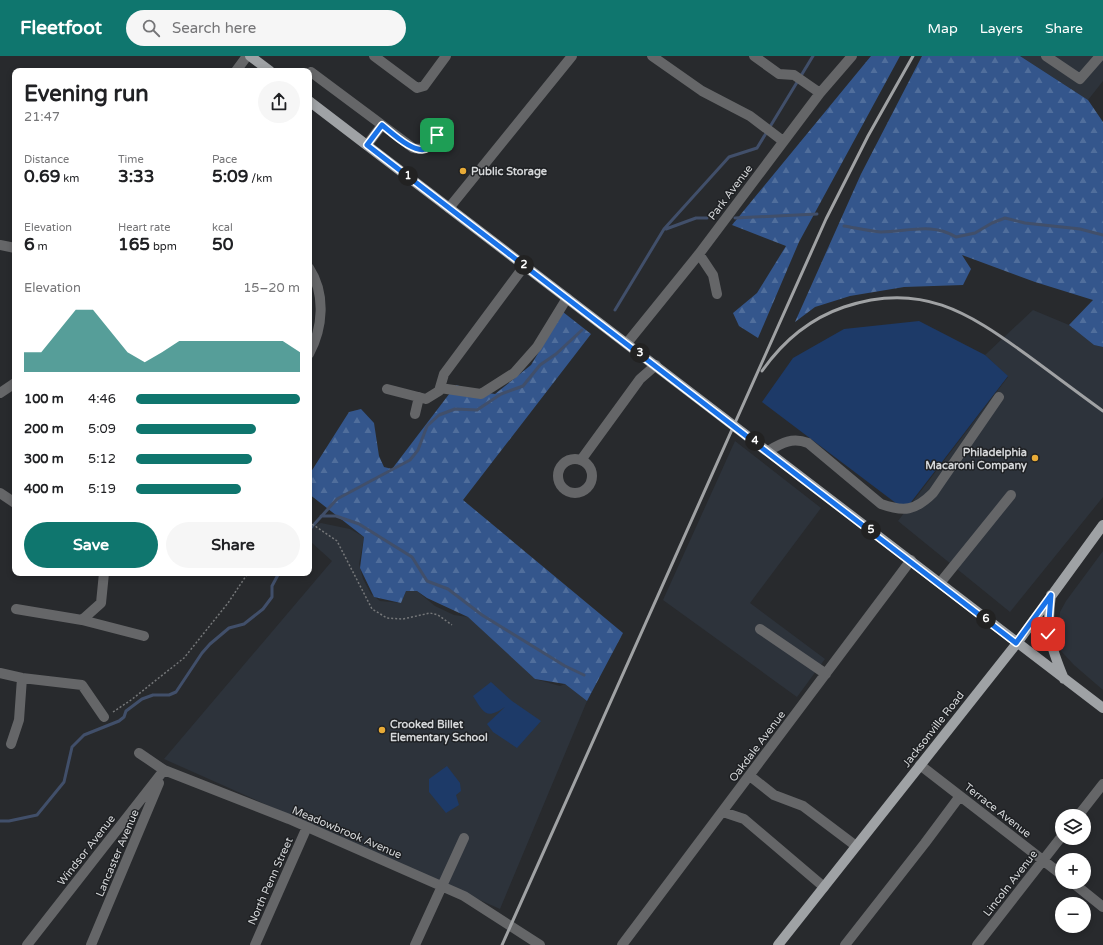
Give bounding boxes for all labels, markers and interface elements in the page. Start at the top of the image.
search box [126,10,406,46]
text: Fleetfoot [20,17,102,39]
icon: search [140,17,162,39]
text: Search here [172,19,256,37]
text: Map [928,20,958,37]
text: Layers [980,20,1023,37]
text: Share [1045,20,1083,37]
text: Evening run [24,81,149,107]
button: share [258,81,300,123]
text: 21:47 [24,109,60,125]
pin [420,118,454,152]
icon: arrive [426,124,448,146]
text: Distance [24,153,69,166]
text: Time [118,153,144,166]
text: Pace [212,153,237,166]
street label: Park Avenue [705,162,755,222]
place label: Public Storage [471,165,548,179]
text: 0.69 [24,166,60,187]
text: 3:33 [118,166,154,187]
text: 5:09 [212,166,248,187]
pin: 1 [398,166,418,186]
marker: Public Storage [458,166,468,176]
text: 1 [405,169,411,182]
text: km [60,172,79,185]
text: /km [248,172,272,185]
text: Elevation [24,221,72,234]
text: Heart rate [118,221,170,234]
text: kcal [212,221,233,234]
text: 6 [24,234,35,255]
text: 165 [118,234,150,255]
text: 50 [212,234,233,255]
text: m [35,240,48,253]
text: bpm [150,240,177,253]
pin: 2 [514,255,534,275]
text: 2 [521,258,527,271]
text: Elevation [24,280,81,296]
text: 15–20 m [243,280,300,296]
pin: 3 [630,343,650,363]
text: 3 [637,346,643,359]
text: 100 m [24,391,64,407]
text: 4:46 [88,391,116,407]
text: 200 m [24,421,64,437]
text: 5:09 [88,421,116,437]
pin: 4 [745,431,765,451]
text: 4 [752,434,758,447]
place label: Philadelphia Macaroni Company [925,446,1027,473]
text: 300 m [24,451,64,467]
text: 5:12 [88,451,116,467]
marker: Philadelphia Macaroni Company [1030,453,1040,463]
text: 400 m [24,481,64,497]
text: 5:19 [88,481,116,497]
pin: 5 [861,520,881,540]
button: Save [24,522,158,568]
button: Share [166,522,300,568]
text: 5 [868,523,874,536]
pin: 6 [976,609,996,629]
text: 6 [983,612,989,625]
pin [1031,617,1065,651]
icon: check [1037,623,1059,645]
street label: Jacksonville Road [900,689,967,770]
street label: Oakdale Avenue [727,708,788,784]
place label: Crooked Billet Elementary School [390,718,488,745]
marker: Crooked Billet Elementary School [377,725,387,735]
street label: Terrace Avenue [962,780,1034,840]
street label: Meadowbrook Avenue [290,803,404,861]
street label: Lancaster Avenue [93,808,142,899]
map controls [1055,809,1091,933]
button: layers [1055,809,1091,845]
street label: Windsor Avenue [55,812,118,888]
street label: North Penn Street [245,835,296,927]
street label: Lincoln Avenue [981,848,1040,919]
button: + [1055,853,1091,889]
button: − [1055,897,1091,933]

